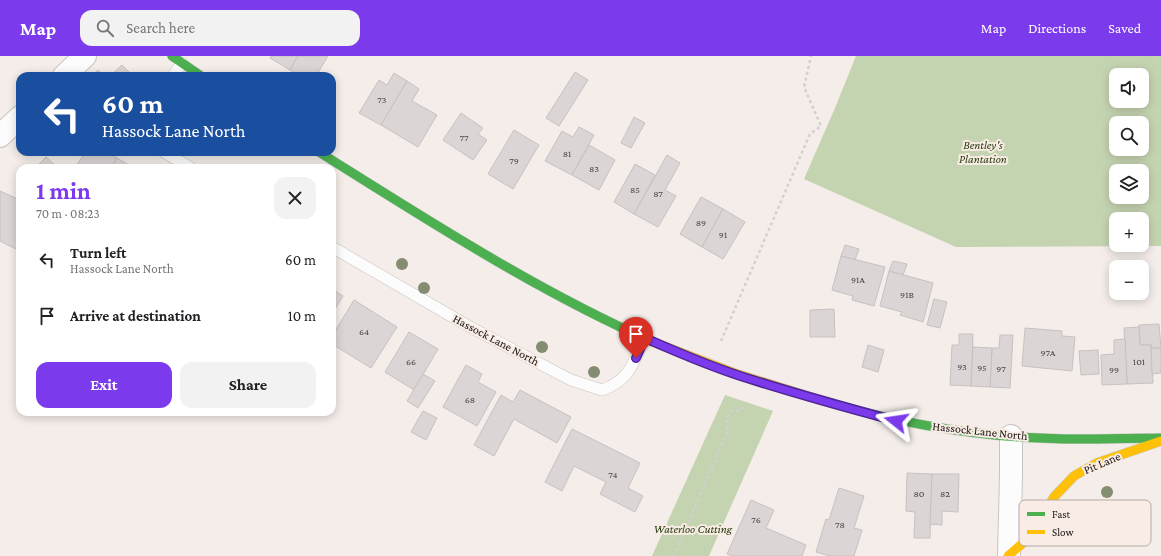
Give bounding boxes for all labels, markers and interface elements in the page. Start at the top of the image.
search box [80,10,360,46]
icon: search [94,17,116,39]
text: Map [20,18,56,39]
text: Search here [126,20,195,36]
text: Map [981,20,1006,36]
text: Directions [1028,20,1086,36]
text: Saved [1108,20,1141,36]
map controls [1109,68,1149,300]
button: sound [1109,68,1149,108]
icon: left [36,88,88,140]
text: 60 m [102,88,163,119]
house number: 73 [377,94,387,105]
button: search [1109,116,1149,156]
text: Hassock Lane North [102,121,246,141]
house number: 77 [459,132,469,143]
park label: Bentley's Plantation [959,138,1007,166]
house number: 81 [563,148,571,159]
house number: 79 [509,155,519,166]
house number: 83 [589,163,599,174]
button: layers [1109,164,1149,204]
text: 1 min [36,177,91,204]
button: close [274,177,316,219]
house number: 85 [630,184,640,195]
house number: 87 [653,188,663,199]
text: 70 m · 08:23 [36,206,100,221]
button: + [1109,212,1149,252]
house number: 89 [696,217,706,228]
house number: 91 [719,229,727,240]
text: Turn left [70,245,126,261]
icon: left [36,249,58,271]
text: 60 m [285,252,316,268]
button: − [1109,260,1149,300]
text: Hassock Lane North [70,261,174,276]
house number: 91A [851,274,865,285]
house number: 91B [900,289,914,300]
icon: arrive [36,305,58,327]
text: Arrive at destination [70,308,201,324]
text: 10 m [288,308,316,324]
street label: Hassock Lane North [450,311,542,369]
pin [619,317,653,358]
icon: arrive [625,323,647,345]
house number: 64 [359,326,369,337]
house number: 97A [1041,347,1056,358]
house number: 66 [406,356,416,367]
house number: 101 [1133,356,1145,367]
house number: 93 [957,361,967,372]
button: Exit [36,362,172,408]
button: Share [180,362,316,408]
house number: 95 [977,362,987,373]
house number: 97 [996,363,1006,374]
house number: 99 [1109,364,1119,375]
house number: 68 [465,394,475,405]
position arrow [875,400,917,442]
street label: Hassock Lane North [932,419,1029,443]
street label: Pit Lane [1081,449,1123,477]
house number: 74 [608,469,618,480]
house number: 80 [913,488,925,499]
house number: 82 [940,488,950,499]
legend [1019,500,1151,546]
text: Fast [1052,508,1071,520]
house number: 76 [751,514,761,525]
house number: 78 [835,519,845,530]
park label: Waterloo Cutting [654,522,733,536]
text: Slow [1052,526,1074,538]

